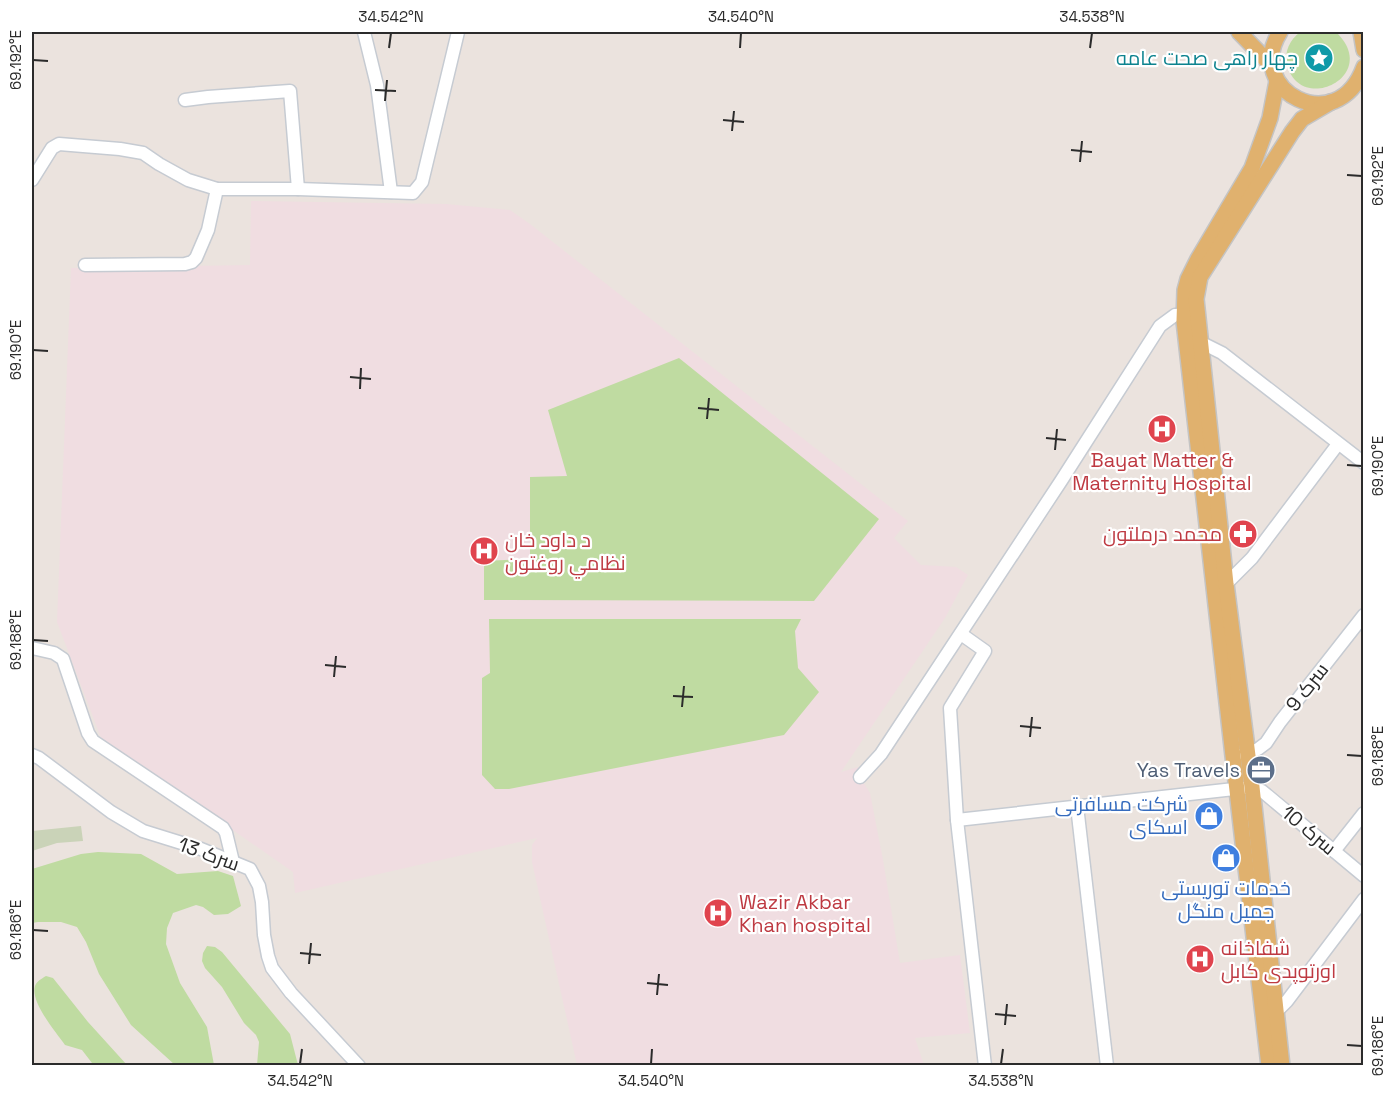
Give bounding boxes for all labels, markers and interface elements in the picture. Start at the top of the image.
text: 34.542°N [358,7,424,26]
text: 34.540°N [708,7,774,26]
text: 34.538°N [1059,7,1125,26]
text: 69.192°E [6,30,25,90]
place icon: چهار راهی صحت عامه [1303,42,1335,74]
place label: چهار راهی صحت عامه [1116,45,1298,71]
text: 69.192°E [1368,146,1387,206]
text: 69.190°E [6,320,25,380]
hospital icon: Bayat Matter & Maternity Hospital [1146,413,1178,445]
text: 69.190°E [1368,436,1387,496]
place label: Bayat Matter & Maternity Hospital [1072,447,1252,496]
pharmacy icon: محمد درملتون [1227,518,1259,550]
place label: محمد درملتون [1103,521,1222,547]
place label: د داود خان نظامي روغتون [505,527,626,579]
hospital icon: د داود خان نظامي روغتون [468,535,500,567]
text: 69.188°E [6,610,25,670]
street label: سرک 9 [1280,657,1334,717]
text: 69.188°E [1368,726,1387,786]
office icon: Yas Travels [1245,754,1277,786]
place label: Yas Travels [1137,757,1240,783]
place label: شرکت مسافرتی اسکای [1055,791,1188,840]
street label: سرک 10 [1276,799,1342,861]
shop icon: شرکت مسافرتی اسکای [1193,800,1225,832]
street label: سرک 13 [175,831,243,877]
shop icon: خدمات توریستی جمیل منگل [1210,842,1242,874]
place label: خدمات توریستی جمیل منگل [1161,875,1291,924]
place label: Wazir Akbar Khan hospital [739,889,871,938]
hospital icon: Wazir Akbar Khan hospital [702,897,734,929]
text: 69.186°E [6,900,25,960]
place label: شفاخانه اورتوپدی کابل [1221,935,1336,984]
hospital icon: شفاخانه اورتوپدی کابل [1184,943,1216,975]
text: 69.186°E [1368,1016,1387,1076]
text: 34.542°N [267,1071,333,1090]
text: 34.540°N [618,1071,684,1090]
text: 34.538°N [968,1071,1034,1090]

